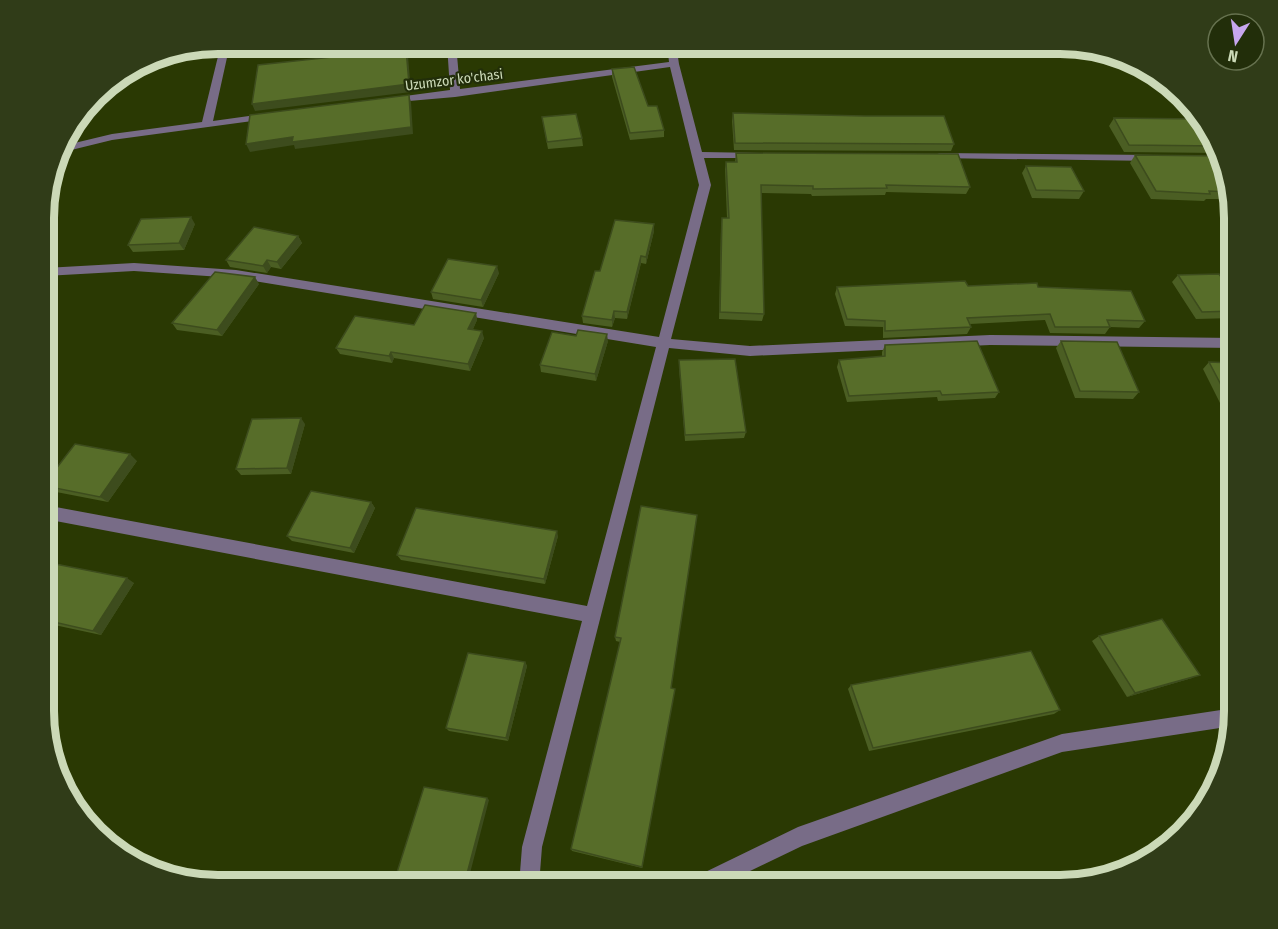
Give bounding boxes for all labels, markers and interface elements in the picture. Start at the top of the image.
north arrow [1206,12,1266,72]
text: N [1226,46,1240,66]
street label: Uzumzor ko'chasi [404,66,504,94]

